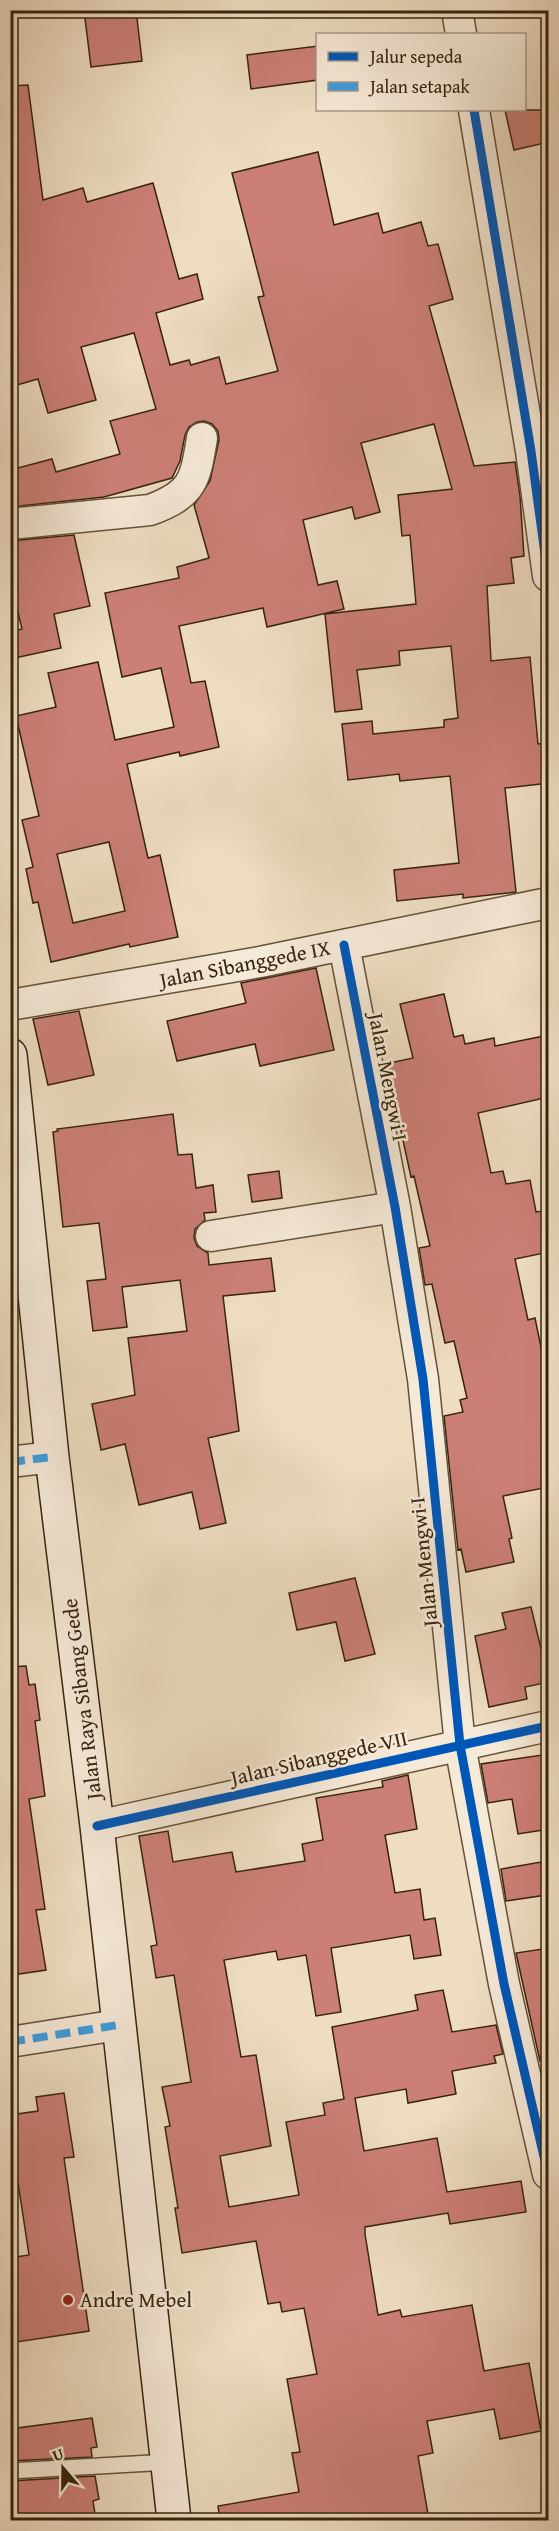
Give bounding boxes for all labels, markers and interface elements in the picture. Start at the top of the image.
legend [316,33,526,111]
text: Jalur sepeda [368,43,463,70]
text: Jalan setapak [368,73,470,100]
street label: Jalan Sibanggede IX [154,932,333,996]
street label: Jalan Mengwi I [360,1007,416,1144]
street label: Jalan Mengwi I [401,1496,446,1631]
street label: Jalan Raya Sibang Gede [54,1596,110,1804]
street label: Jalan Sibanggede VII [224,1722,410,1794]
place label: Andre Mebel [80,2284,192,2315]
marker: Andre Mebel [61,2293,75,2307]
north arrow [33,2438,93,2498]
text: U [49,2441,67,2467]

